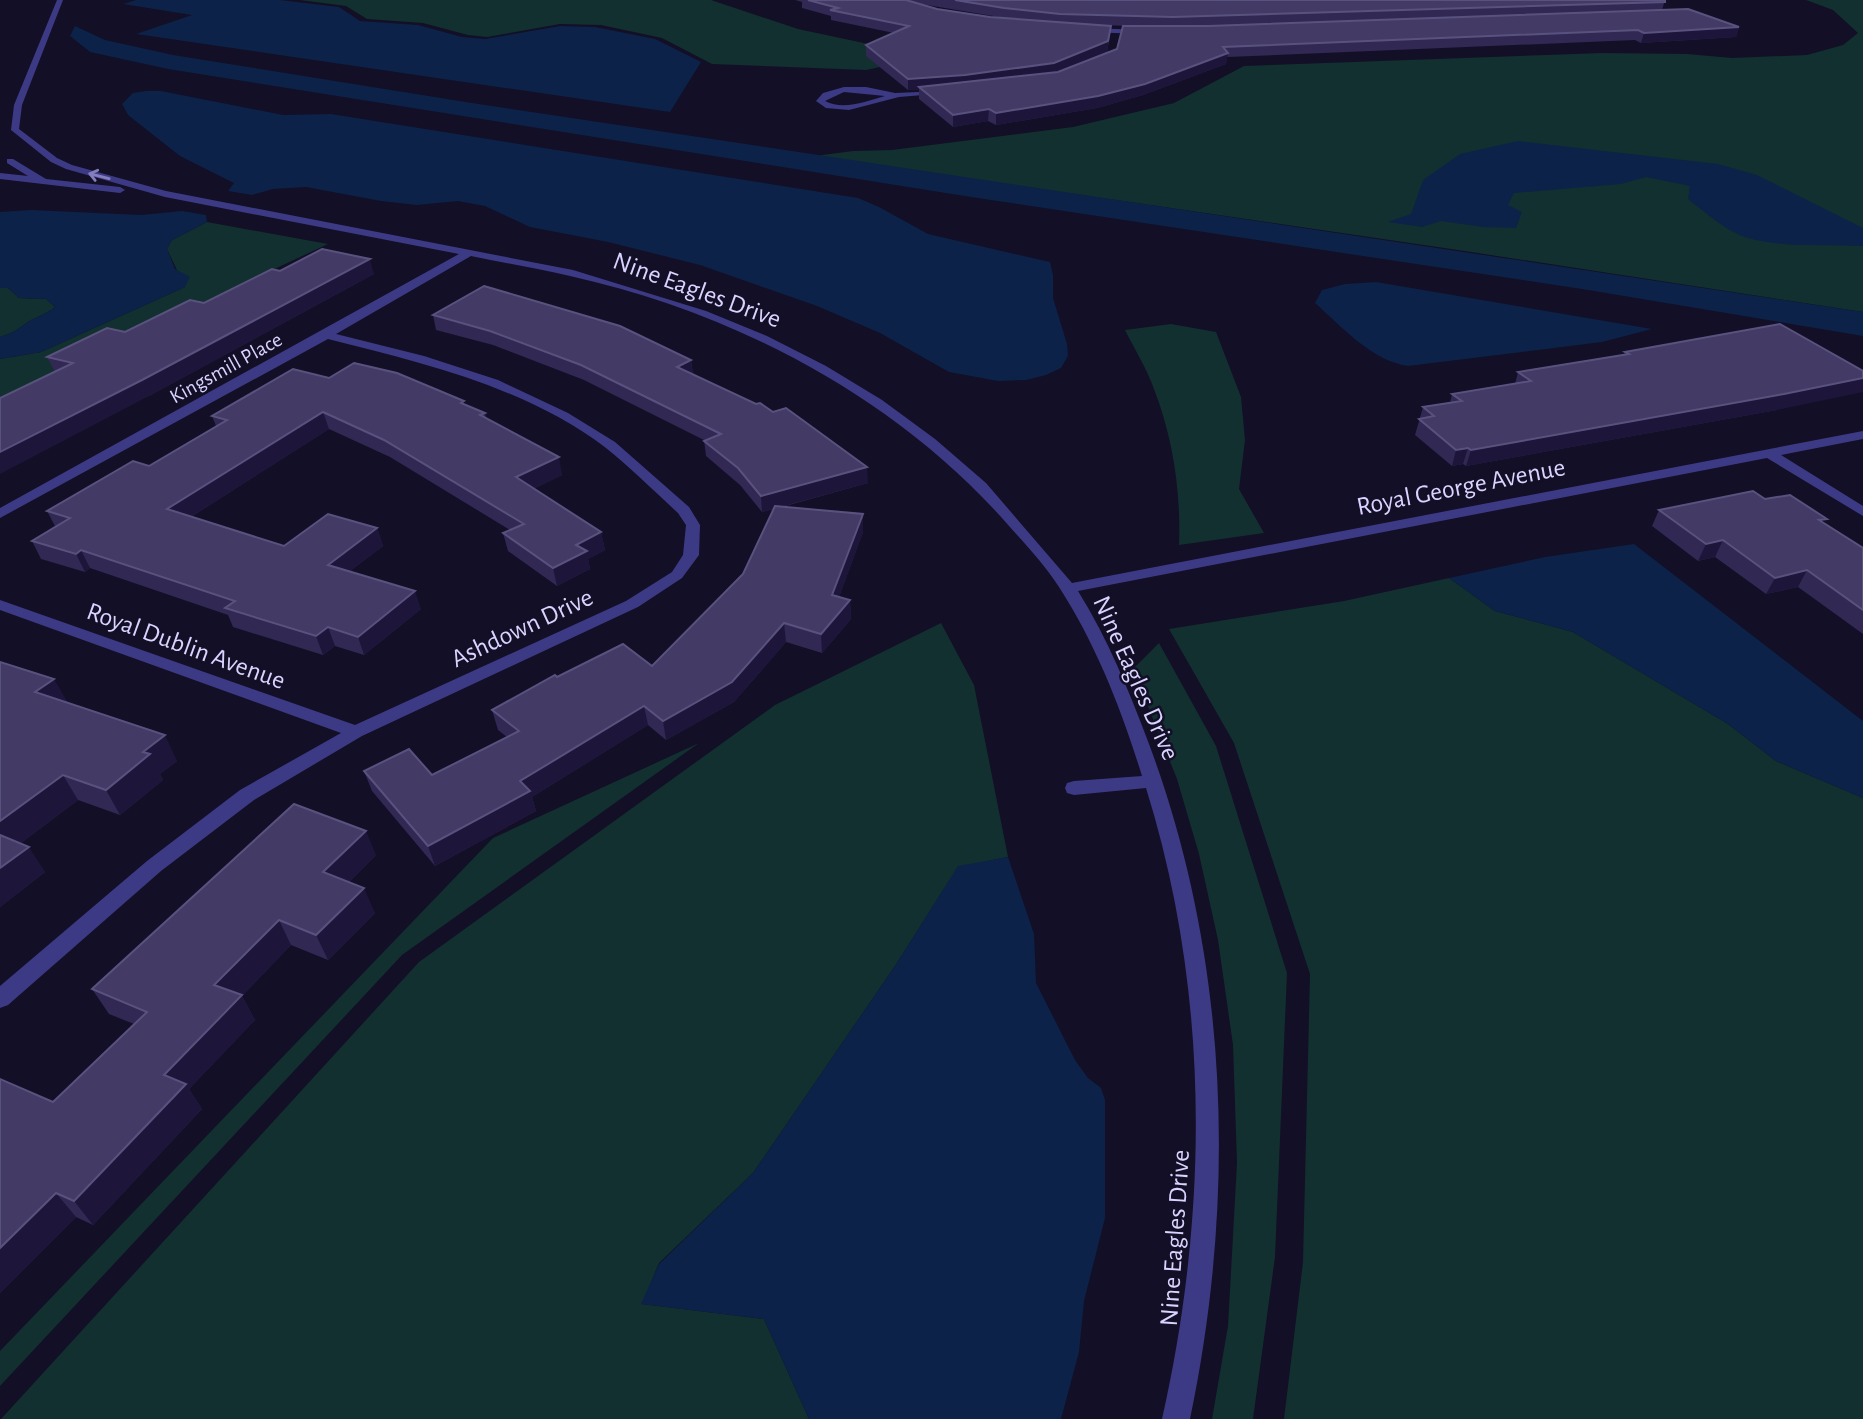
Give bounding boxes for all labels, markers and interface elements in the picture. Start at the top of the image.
one-way arrow [88,169,111,182]
street label: Nine Eagles Drive [609,248,785,332]
street label: Kingsmill Place [166,329,286,407]
street label: Royal George Avenue [1354,454,1568,520]
street label: Ashdown Drive [447,584,597,672]
street label: Nine Eagles Drive [1088,592,1184,764]
street label: Royal Dublin Avenue [83,598,289,694]
street label: Nine Eagles Drive [1156,1149,1194,1327]

